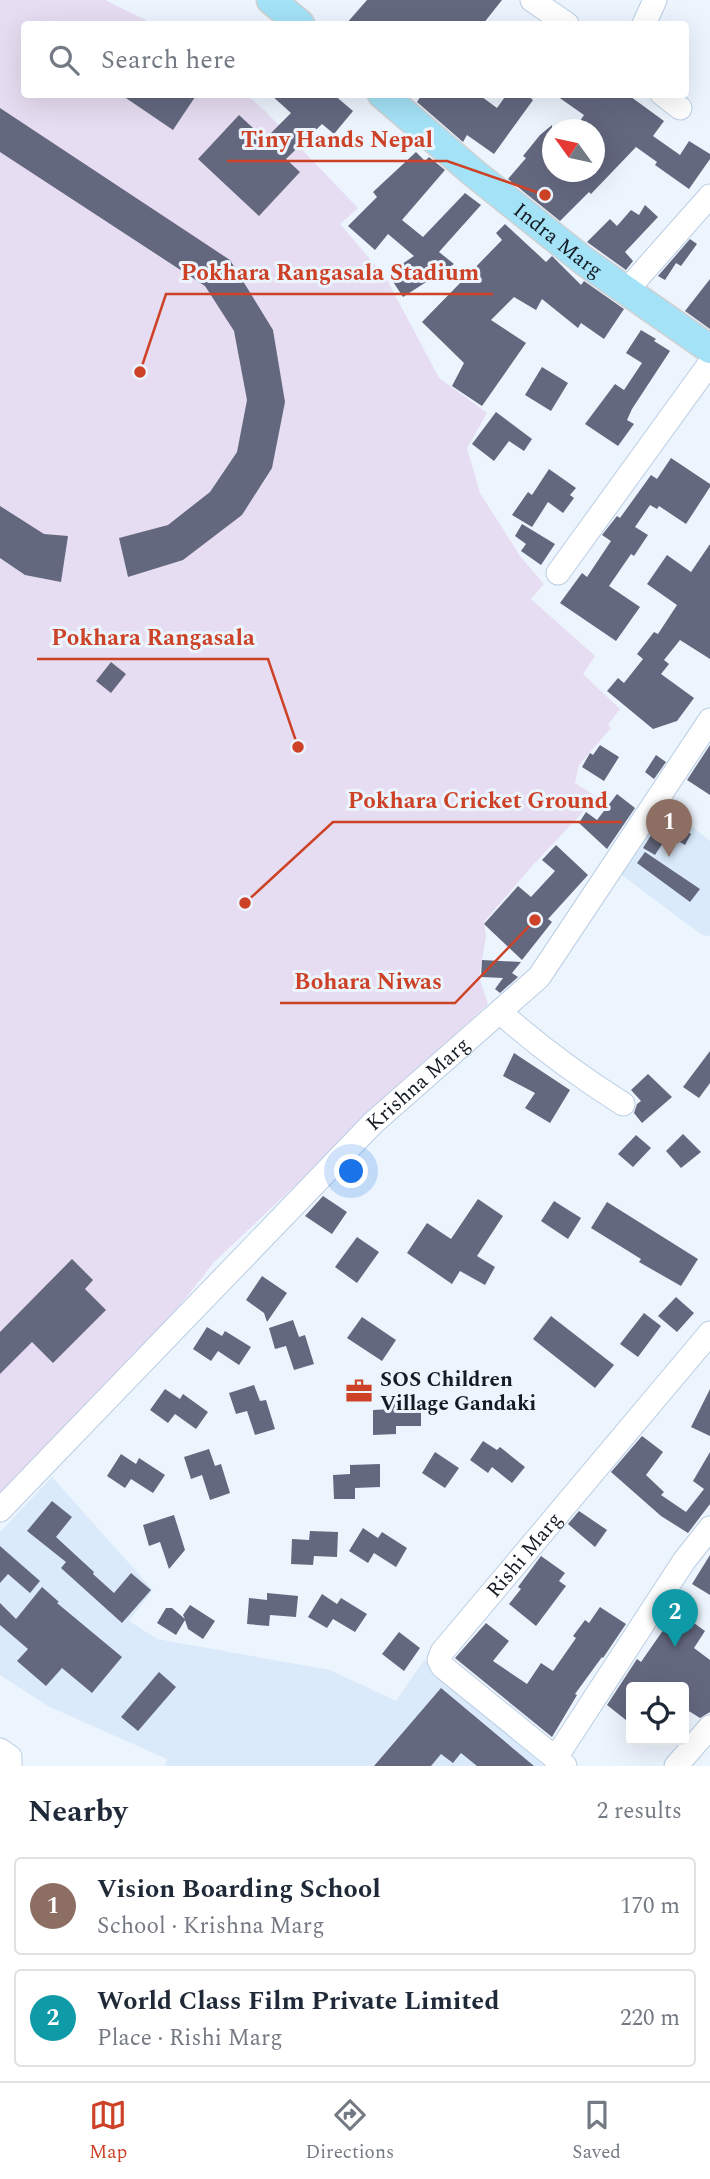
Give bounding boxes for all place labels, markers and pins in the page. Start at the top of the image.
callout: Tiny Hands Nepal [227,117,447,161]
callout: Pokhara Rangasala Stadium [166,250,493,294]
callout: Pokhara Rangasala [37,615,268,659]
callout: Pokhara Cricket Ground [333,778,622,822]
pin: 1 [646,799,692,857]
callout: Bohara Niwas [280,959,455,1003]
place label: SOS Children Village Gandaki [380,1364,536,1420]
office icon: SOS Children Village Gandaki [344,1376,374,1406]
pin: 2 [652,1589,698,1647]

